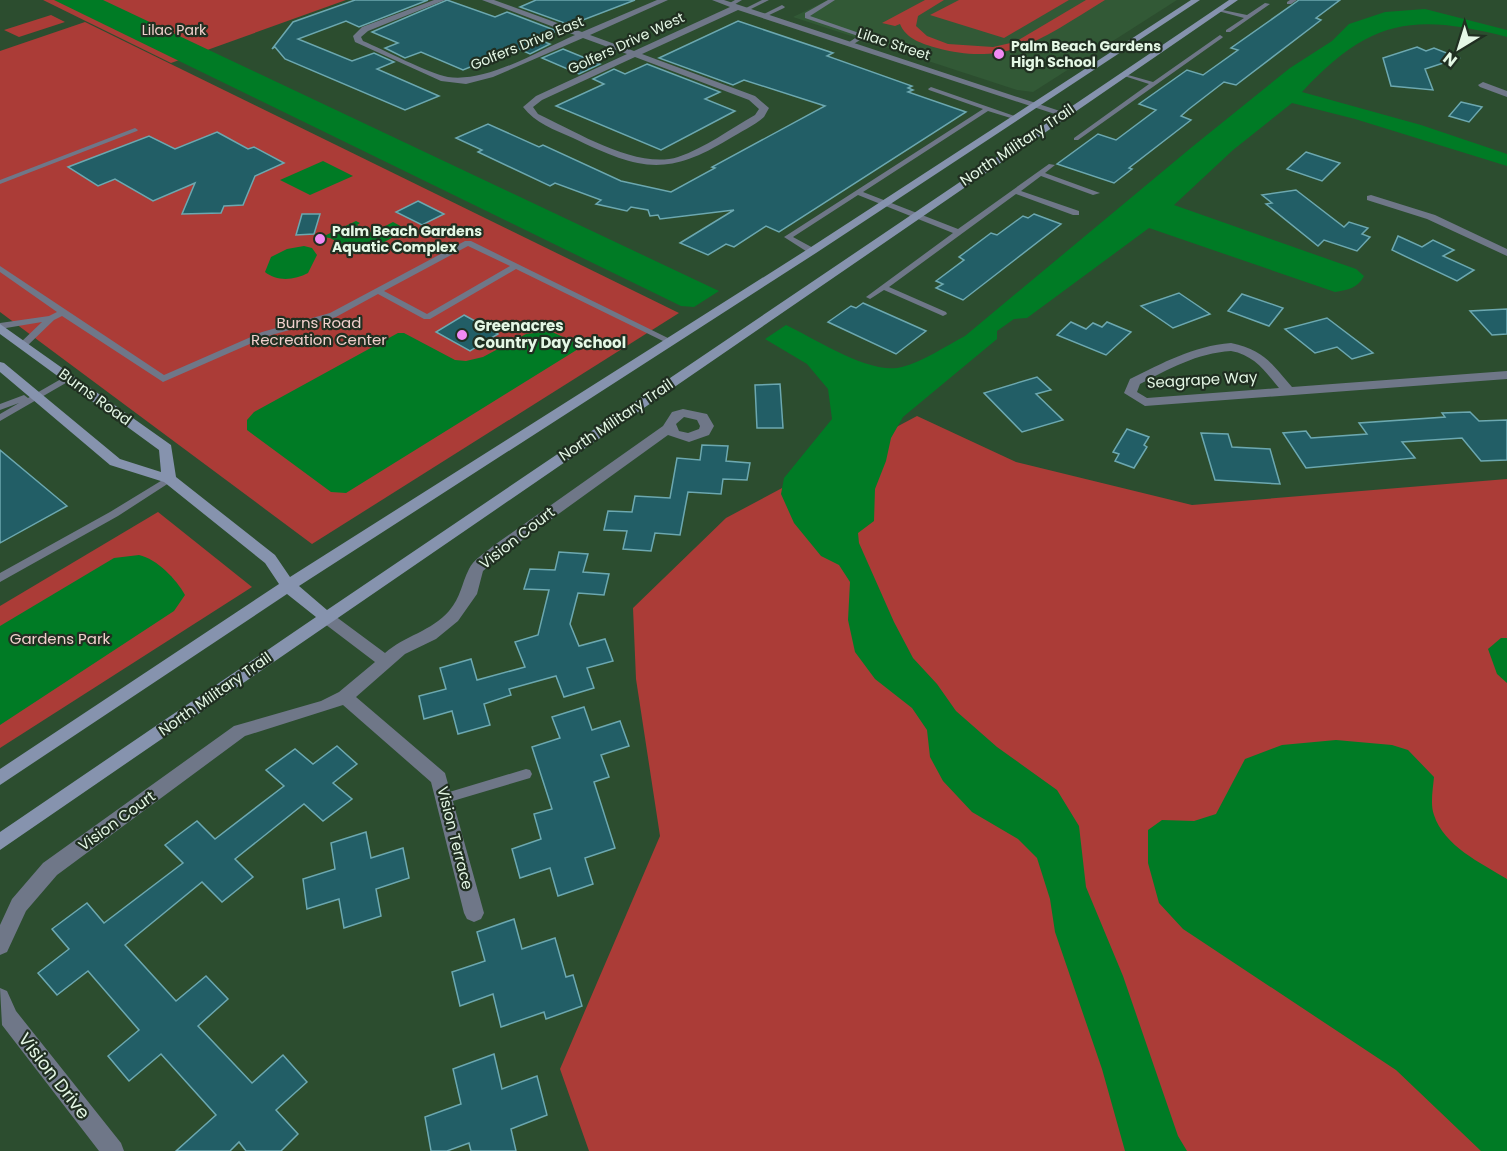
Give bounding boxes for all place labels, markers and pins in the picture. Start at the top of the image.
place label: Palm Beach Gardens High School [1011,36,1161,72]
marker: Palm Beach Gardens High School [992,47,1006,61]
place label: Palm Beach Gardens Aquatic Complex [332,221,482,257]
marker: Palm Beach Gardens Aquatic Complex [313,232,327,246]
place label: Greenacres Country Day School [474,315,626,353]
marker: Greenacres Country Day School [455,328,469,342]

